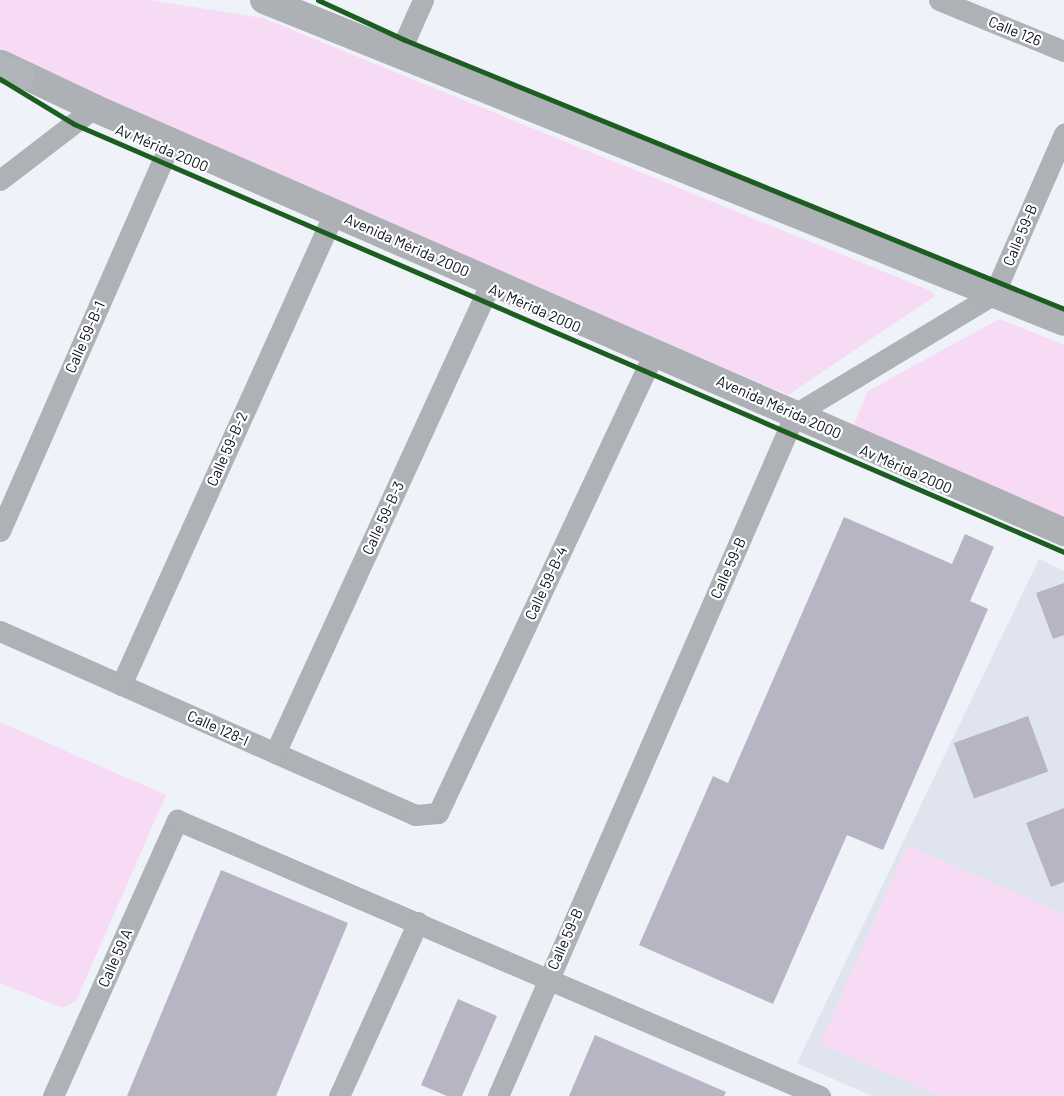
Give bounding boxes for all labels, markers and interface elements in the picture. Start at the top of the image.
street label: Calle 126 [986,12,1044,50]
street label: Av Mérida 2000 [113,120,211,176]
street label: Calle 59-B [999,201,1041,269]
street label: Avenida Mérida 2000 [342,209,472,281]
street label: Av Mérida 2000 [486,280,584,336]
street label: Calle 59-B-1 [61,298,109,376]
street label: Avenida Mérida 2000 [714,371,844,443]
street label: Calle 59-B-2 [203,409,251,489]
street label: Av Mérida 2000 [857,441,955,497]
street label: Calle 59-B-3 [358,478,408,558]
street label: Calle 59-B [706,534,750,602]
street label: Calle 59-B-4 [521,543,571,623]
street label: Calle 128-I [184,706,252,750]
street label: Calle 59-B [543,905,587,973]
street label: Calle 59 A [94,926,136,990]

